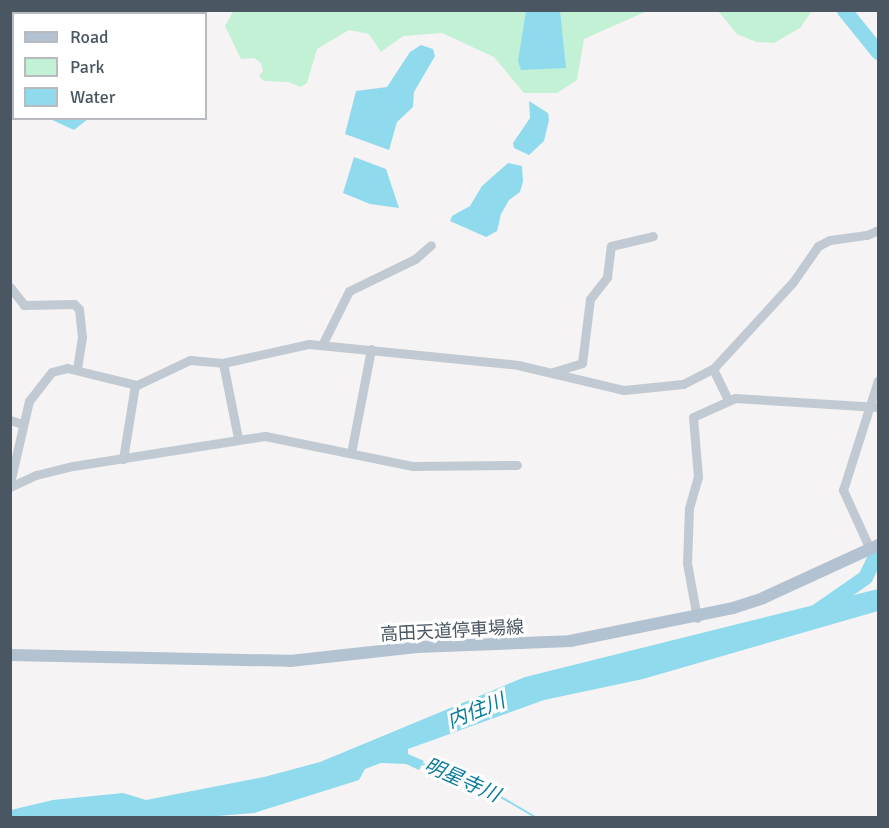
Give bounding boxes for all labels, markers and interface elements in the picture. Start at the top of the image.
legend [12,12,207,120]
text: Road [70,26,109,48]
text: Park [70,56,105,78]
text: Water [70,86,115,108]
street label: 高田天道停車場線 [380,616,524,646]
water label: 内住川 [444,689,508,733]
water label: 明星寺川 [421,753,503,807]

